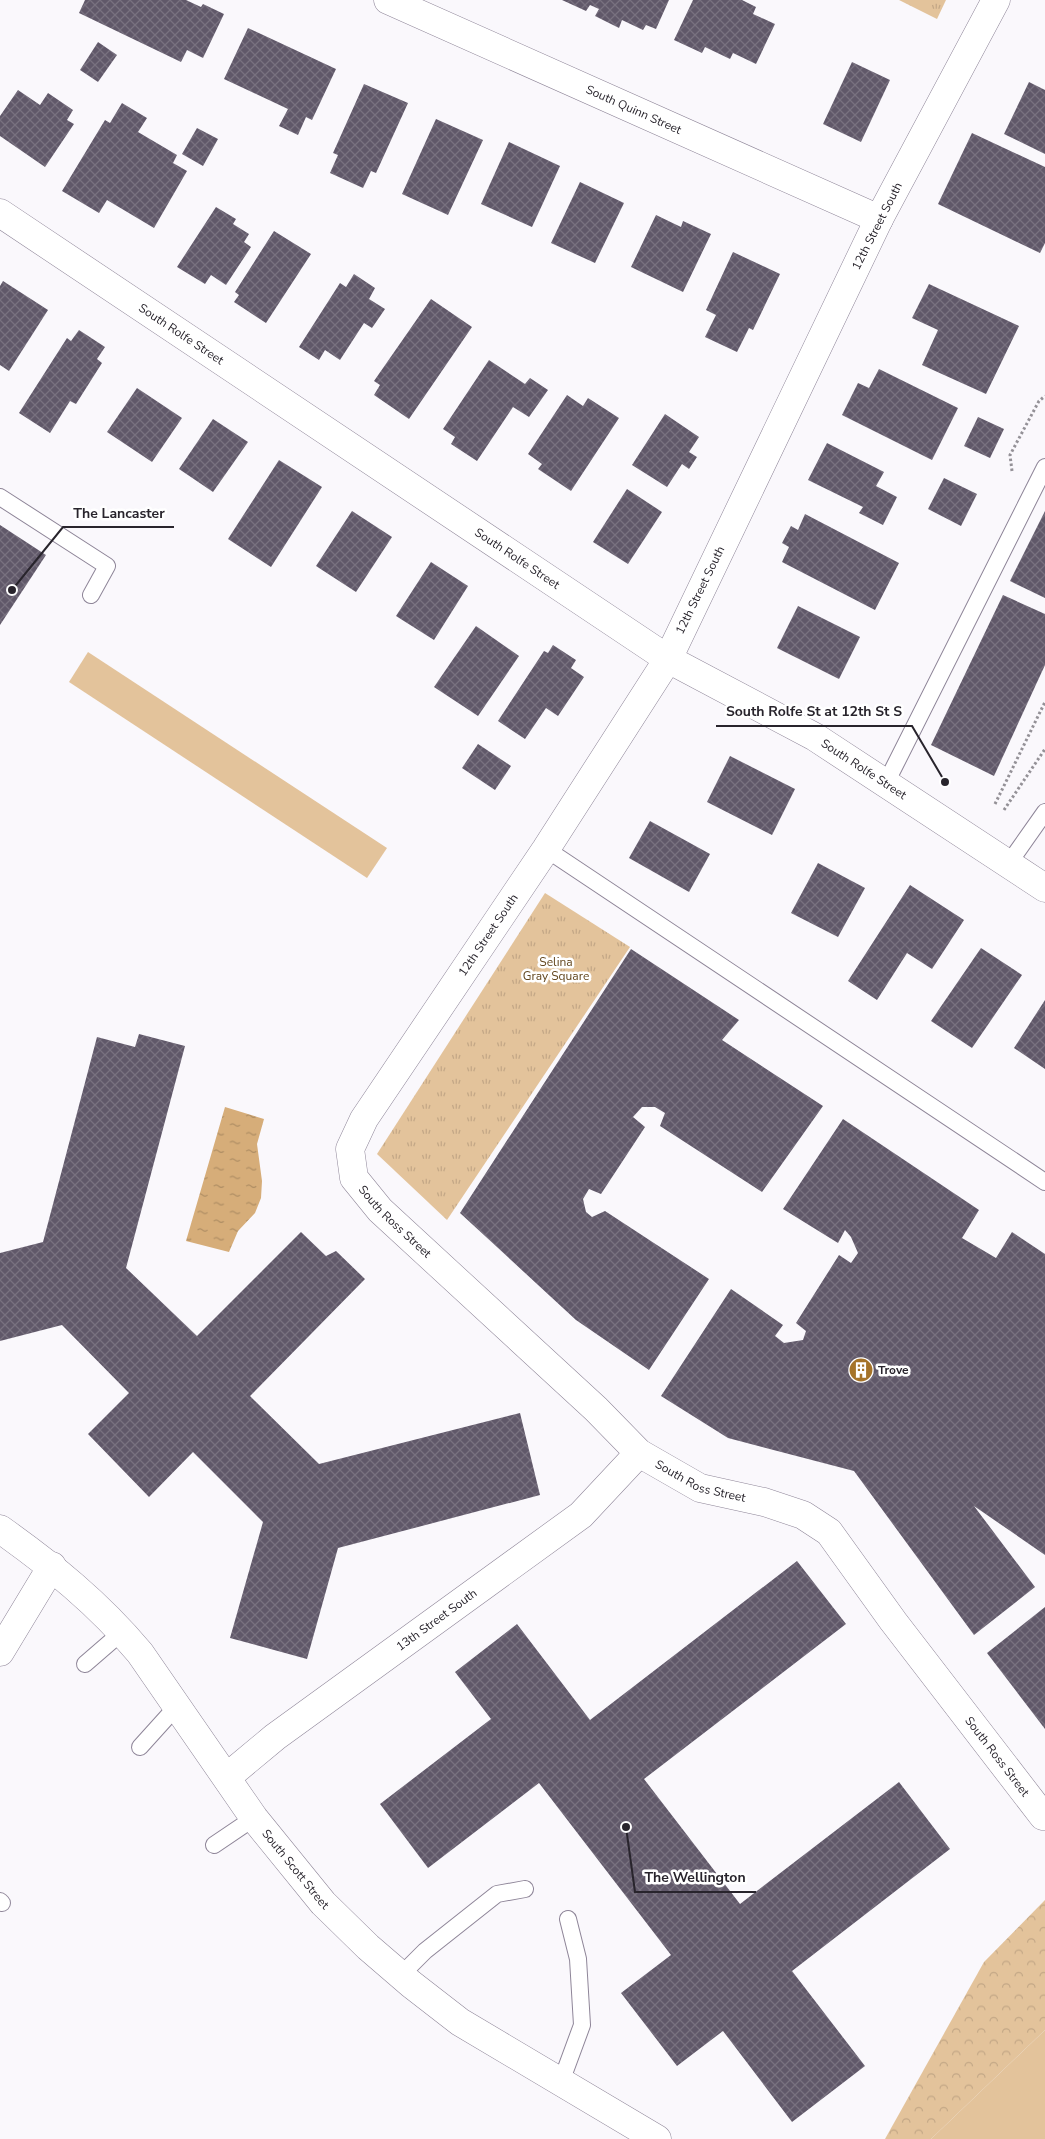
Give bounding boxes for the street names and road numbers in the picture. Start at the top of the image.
street label: South Quinn Street [583,81,685,138]
street label: 12th Street South [848,180,906,272]
street label: South Rolfe Street [136,300,228,369]
street label: South Rolfe Street [472,524,564,593]
street label: 12th Street South [672,543,728,637]
street label: South Rolfe Street [818,735,910,803]
street label: 12th Street South [454,891,522,979]
street label: South Ross Street [355,1182,435,1262]
street label: South Ross Street [652,1456,748,1506]
street label: 13th Street South [393,1585,480,1655]
street label: South Ross Street [961,1713,1034,1800]
street label: South Scott Street [258,1826,333,1913]

